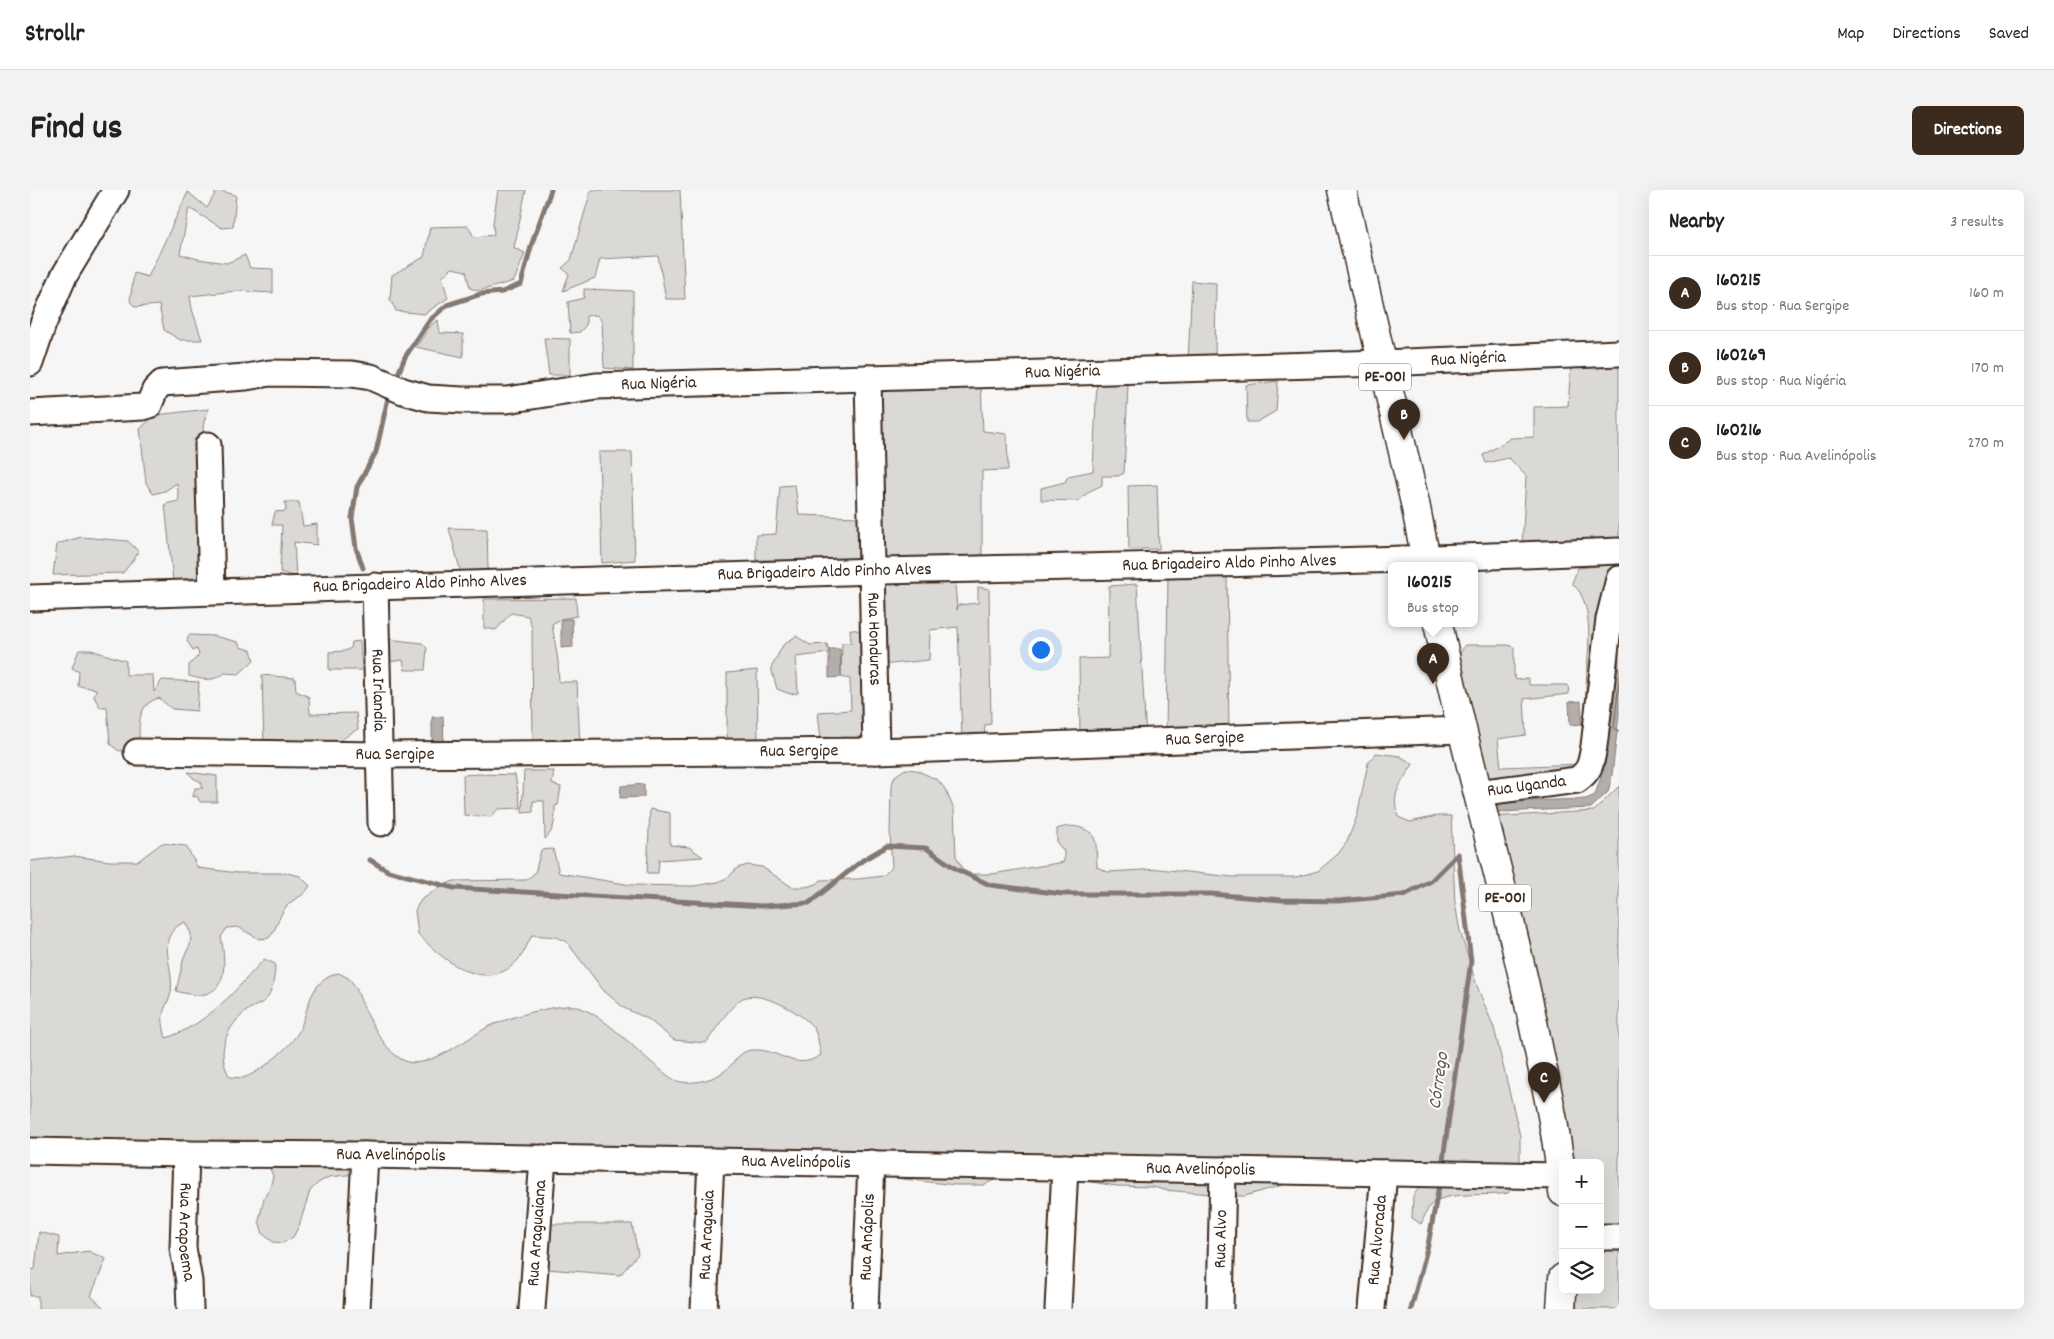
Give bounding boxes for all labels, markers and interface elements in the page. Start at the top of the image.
text: Strollr [25,18,84,52]
text: Map [1837,22,1864,47]
text: Directions [1892,22,1961,47]
text: Saved [1989,22,2029,47]
text: Find us [30,105,122,155]
button: Directions [1912,106,2024,155]
text: Nearby [1669,208,1724,238]
text: 3 results [1950,211,2004,234]
text: 160215 [1716,268,1761,295]
text: A [1681,282,1689,305]
text: 160 m [1969,282,2004,305]
text: Bus stop · Rua Sergipe [1716,295,1849,318]
text: 160269 [1716,343,1766,370]
street label: Rua Nigéria [1430,345,1507,373]
text: B [1681,357,1689,380]
text: 170 m [1971,357,2004,380]
street label: Rua Nigéria [1024,359,1101,386]
road number: PE-001 [1359,363,1411,390]
text: Bus stop · Rua Nigéria [1716,370,1846,393]
street label: Rua Nigéria [621,371,697,398]
pin: B [1388,399,1420,440]
text: 160216 [1716,418,1762,445]
text: C [1681,432,1689,455]
text: 270 m [1968,432,2004,455]
text: Bus stop · Rua Avelinópolis [1716,445,1877,468]
street label: Rua Brigadeiro Aldo Pinho Alves [1122,548,1337,579]
street label: Rua Brigadeiro Aldo Pinho Alves [717,557,932,588]
popup [1388,562,1478,627]
street label: Rua Brigadeiro Aldo Pinho Alves [312,568,527,600]
text: 160215 [1407,570,1452,597]
street label: Rua Honduras [860,592,887,686]
text: Bus stop [1407,597,1459,620]
your location [1028,637,1054,663]
pin: A [1417,643,1449,684]
street label: Rua Irlandia [364,648,391,732]
street label: Rua Sergipe [1165,725,1245,753]
street label: Rua Sergipe [759,739,839,764]
street label: Rua Sergipe [355,742,435,768]
street label: Rua Uganda [1486,769,1568,804]
road number: PE-001 [1479,884,1531,911]
water label: Córrego [1423,1049,1458,1111]
pin: C [1528,1062,1560,1103]
street label: Rua Avelinópolis [336,1142,446,1169]
street label: Rua Avelinópolis [741,1149,851,1176]
street label: Rua Avelinópolis [1146,1156,1256,1183]
map controls [1559,1159,1604,1294]
button: + [1559,1159,1604,1204]
street label: Rua Araguaiana [521,1179,554,1287]
street label: Rua Arapoema [170,1182,201,1284]
street label: Rua Araguaia [693,1189,722,1281]
street label: Rua Anápolis [854,1193,882,1281]
street label: Rua Alvorada [1362,1193,1395,1287]
button: − [1559,1204,1604,1249]
street label: Rua Alvo [1208,1209,1235,1269]
button: layers [1559,1249,1604,1294]

